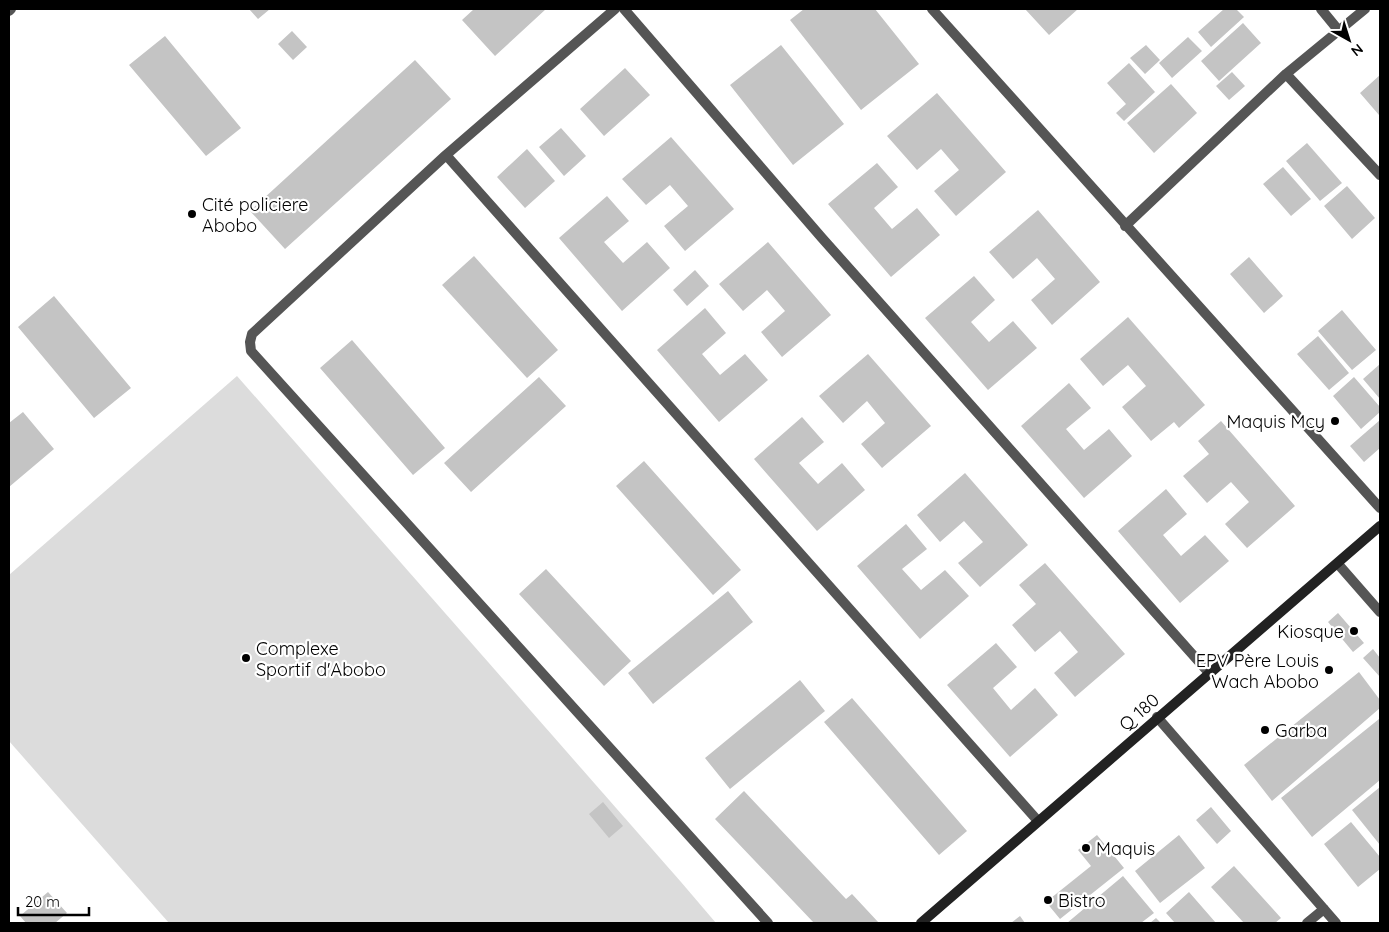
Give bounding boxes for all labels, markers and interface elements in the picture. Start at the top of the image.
north arrow [1324,15,1374,65]
text: N [1348,40,1367,60]
place label: Cité policiere Abobo [202,193,309,237]
marker: Cité policiere Abobo [186,208,198,220]
place label: Maquis Mcy [1226,410,1325,433]
marker: Maquis Mcy [1329,415,1341,427]
place label: Kiosque [1277,620,1344,643]
marker: Kiosque [1348,625,1360,637]
place label: Complexe Sportif d'Abobo [256,637,386,681]
place label: EPV Père Louis Wach Abobo [1196,649,1319,693]
marker: Complexe Sportif d'Abobo [240,652,252,664]
marker: EPV Père Louis Wach Abobo [1323,664,1335,676]
street label: Q 180 [1114,688,1164,736]
place label: Garba [1275,719,1327,742]
marker: Garba [1259,724,1271,736]
place label: Maquis [1096,837,1155,860]
marker: Maquis [1080,842,1092,854]
scale bar [18,884,89,916]
place label: Bistro [1058,889,1106,912]
text: 20 m [25,892,60,911]
marker: Bistro [1042,894,1054,906]

